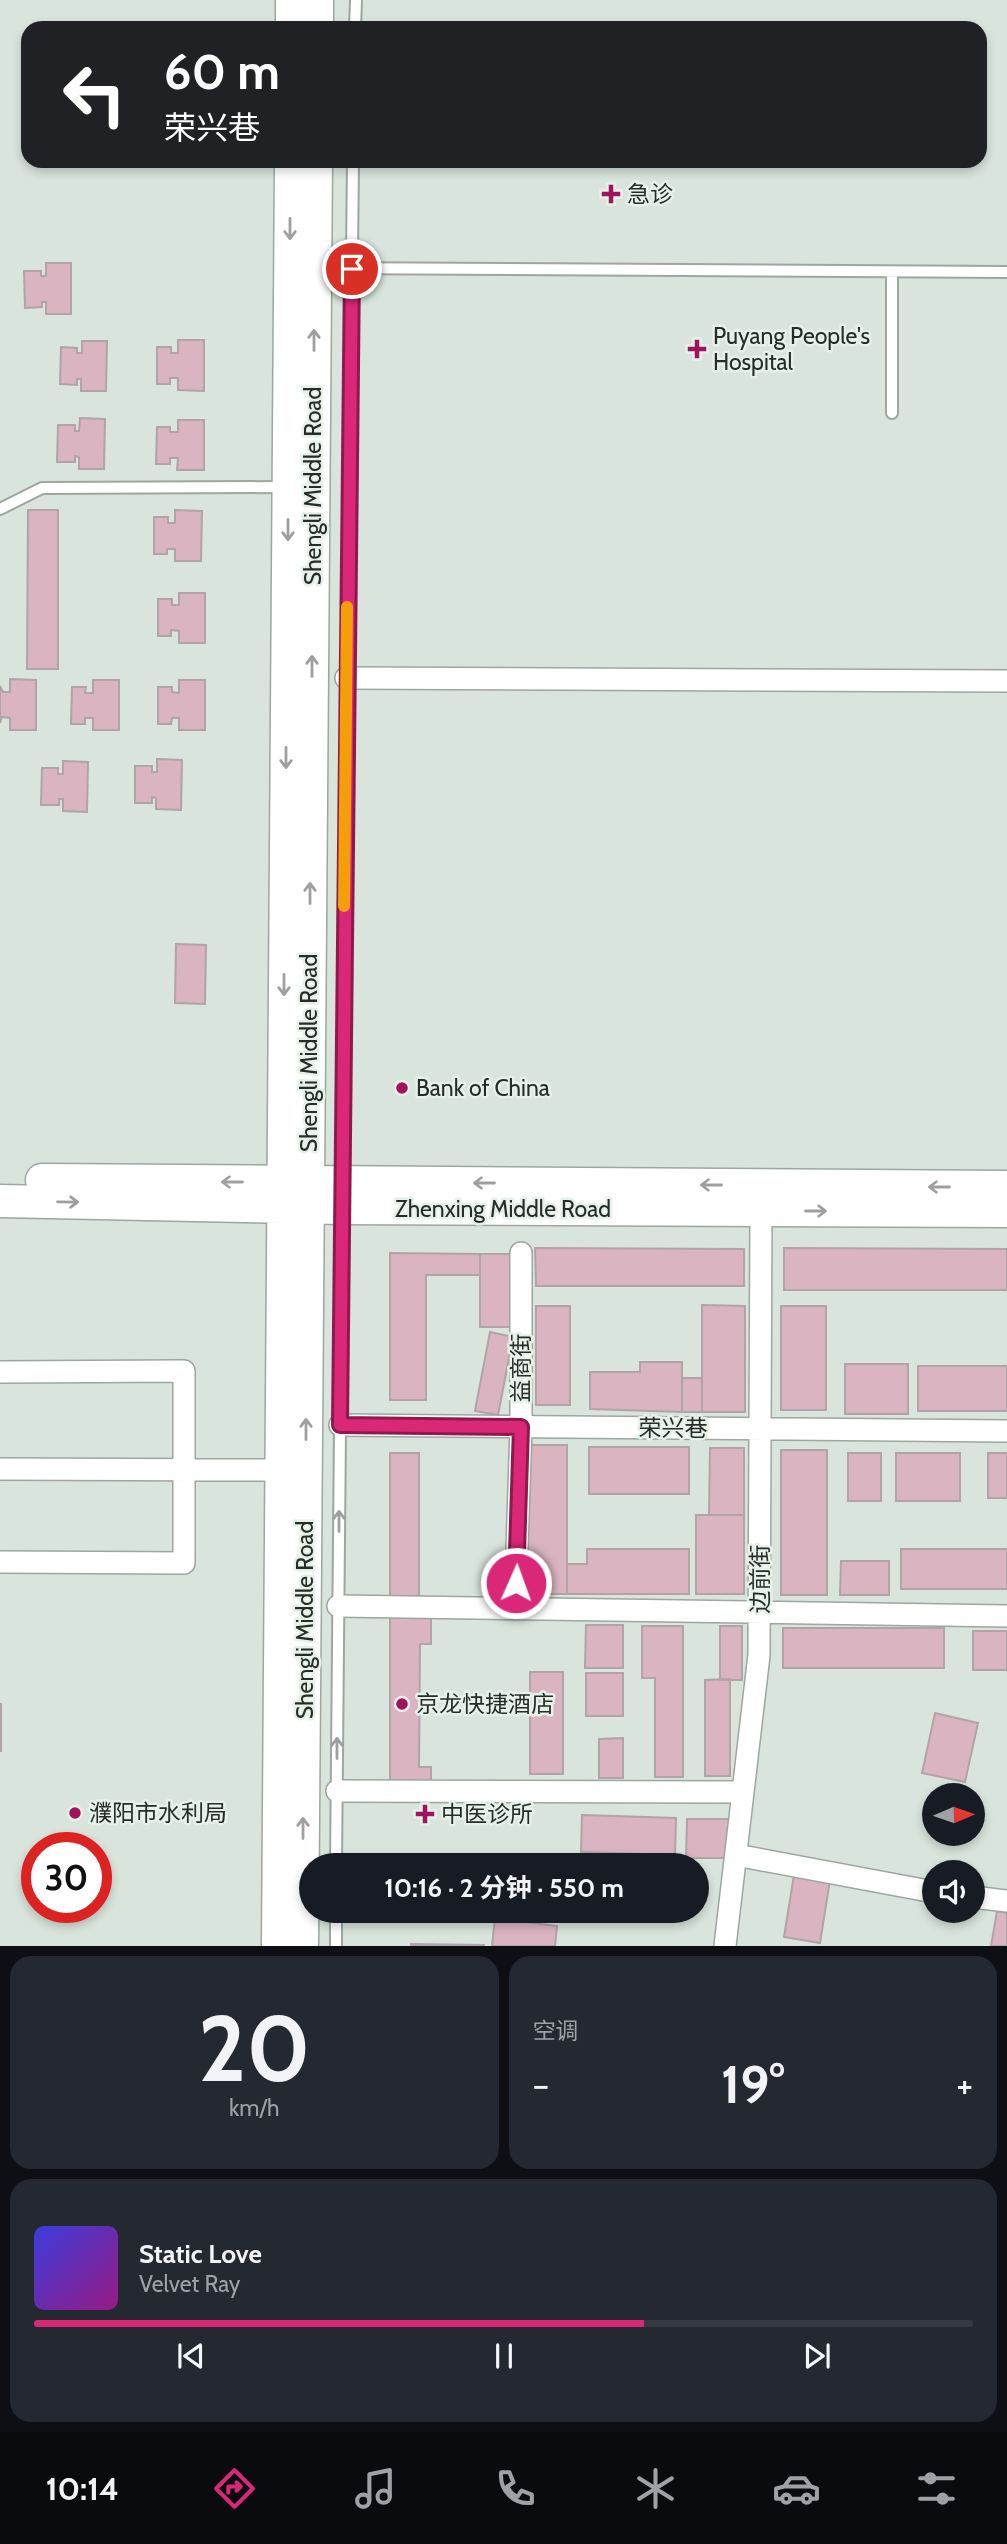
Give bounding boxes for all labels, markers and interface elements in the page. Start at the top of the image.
text: 60 m [164,42,280,101]
icon: left [49,49,140,140]
text: 荣兴巷 [164,108,260,147]
place label: 急诊 [627,180,673,208]
marker: 急诊 [601,184,621,204]
one-way arrow [283,217,297,240]
pin [322,239,382,299]
icon: arrive [333,250,371,288]
place label: Puyang People's Hospital [713,322,870,376]
one-way arrow [307,329,321,352]
marker: Puyang People's Hospital [687,339,707,359]
street label: Shengli Middle Road [299,387,327,585]
one-way arrow [281,518,295,541]
one-way arrow [305,655,319,678]
one-way arrow [279,746,293,769]
one-way arrow [303,882,317,905]
street label: Shengli Middle Road [295,954,323,1152]
one-way arrow [278,973,291,996]
place label: Bank of China [416,1074,550,1102]
marker: Bank of China [394,1080,410,1096]
one-way arrow [221,1175,244,1189]
one-way arrow [473,1177,496,1190]
one-way arrow [700,1178,723,1192]
one-way arrow [928,1180,951,1194]
one-way arrow [56,1195,79,1209]
street label: Zhenxing Middle Road [395,1195,611,1223]
one-way arrow [805,1204,828,1218]
street label: 益商街 [507,1334,535,1403]
street label: 荣兴巷 [639,1414,708,1442]
one-way arrow [299,1418,313,1441]
one-way arrow [332,1510,346,1533]
street label: Shengli Middle Road [291,1521,319,1719]
street label: 边前街 [746,1545,774,1614]
position arrow [479,1546,553,1620]
place label: 京龙快捷酒店 [416,1690,554,1718]
marker: 京龙快捷酒店 [394,1696,410,1712]
one-way arrow [330,1737,344,1760]
north arrow [922,1783,985,1846]
map controls [922,1783,985,1923]
place label: 濮阳市水利局 [89,1799,227,1827]
place label: 中医诊所 [441,1800,533,1828]
marker: 中医诊所 [415,1804,435,1824]
marker: 濮阳市水利局 [67,1805,83,1821]
one-way arrow [296,1817,310,1840]
speed limit sign: 30 [21,1832,112,1923]
button: sound [922,1860,985,1923]
text: 10:16 · 2 分钟 · 550 m [384,1872,624,1904]
text: 20 [198,1993,310,2104]
text: 空调 [533,2017,579,2045]
text: 19° [721,2053,784,2116]
text: − [533,2061,549,2108]
text: + [956,2061,973,2108]
text: km/h [229,2094,279,2122]
text: Static Love [139,2238,262,2270]
text: Velvet Ray [139,2270,240,2298]
icon: previous [172,2337,210,2375]
icon: pause [485,2337,523,2375]
icon: next [798,2337,836,2375]
icon: directions [210,2464,259,2513]
icon: music [351,2464,400,2513]
icon: phone [491,2464,540,2513]
icon: climate [631,2464,680,2513]
icon: car [772,2464,821,2513]
icon: filters [912,2464,961,2513]
text: 10:14 [46,2469,119,2508]

